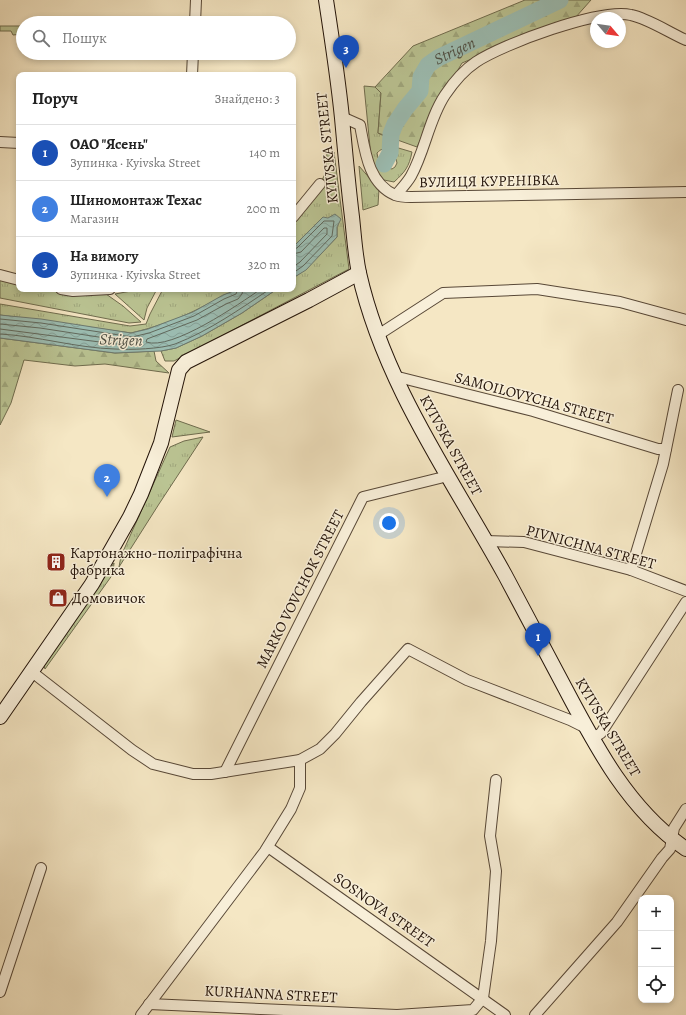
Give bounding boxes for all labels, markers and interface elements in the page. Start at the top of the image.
north arrow [590,12,626,48]
search box [16,16,296,60]
icon: search [30,27,52,49]
text: Пошук [62,28,107,48]
water label: Strigen [430,32,479,70]
pin: 3 [333,35,359,68]
text: Поруч [32,87,78,110]
text: Знайдено: 3 [215,90,280,107]
street label: KYIVSKA STREET [311,91,343,205]
text: ОАО "Ясень" [70,134,148,154]
text: 1 [43,144,47,161]
text: 140 m [249,144,280,161]
text: Зупинка · Kyivska Street [70,154,200,171]
street label: ВУЛИЦЯ КУРЕНІВКА [419,170,559,192]
text: Шиномонтаж Техас [70,190,202,210]
text: 2 [42,200,48,217]
text: 200 m [247,200,280,217]
text: Магазин [70,210,119,227]
text: На вимогу [70,246,138,266]
text: 3 [42,256,48,273]
text: 320 m [248,256,280,273]
text: Зупинка · Kyivska Street [70,266,200,283]
water label: Strigen [99,328,143,352]
street label: SAMOILOVYCHA STREET [452,367,616,429]
street label: KYIVSKA STREET [415,391,487,499]
pin: 2 [94,464,120,497]
street label: MARKO VOVCHOK STREET [251,506,349,672]
your location [379,513,399,533]
street label: PIVNICHNA STREET [524,520,659,574]
place label: Картонажно-поліграфічна фабрика [70,543,243,580]
building icon: Картонажно-поліграфічна фабрика [45,551,67,573]
shop icon: Домовичок [47,587,69,609]
place label: Домовичок [72,588,146,608]
pin: 1 [525,623,551,656]
street label: KYIVSKA STREET [571,674,646,781]
street label: SOSNOVA STREET [330,868,439,953]
map controls [638,895,674,1003]
button: + [638,895,674,931]
button: − [638,931,674,967]
button: locate [638,967,674,1003]
street label: KURHANNA STREET [204,981,339,1008]

